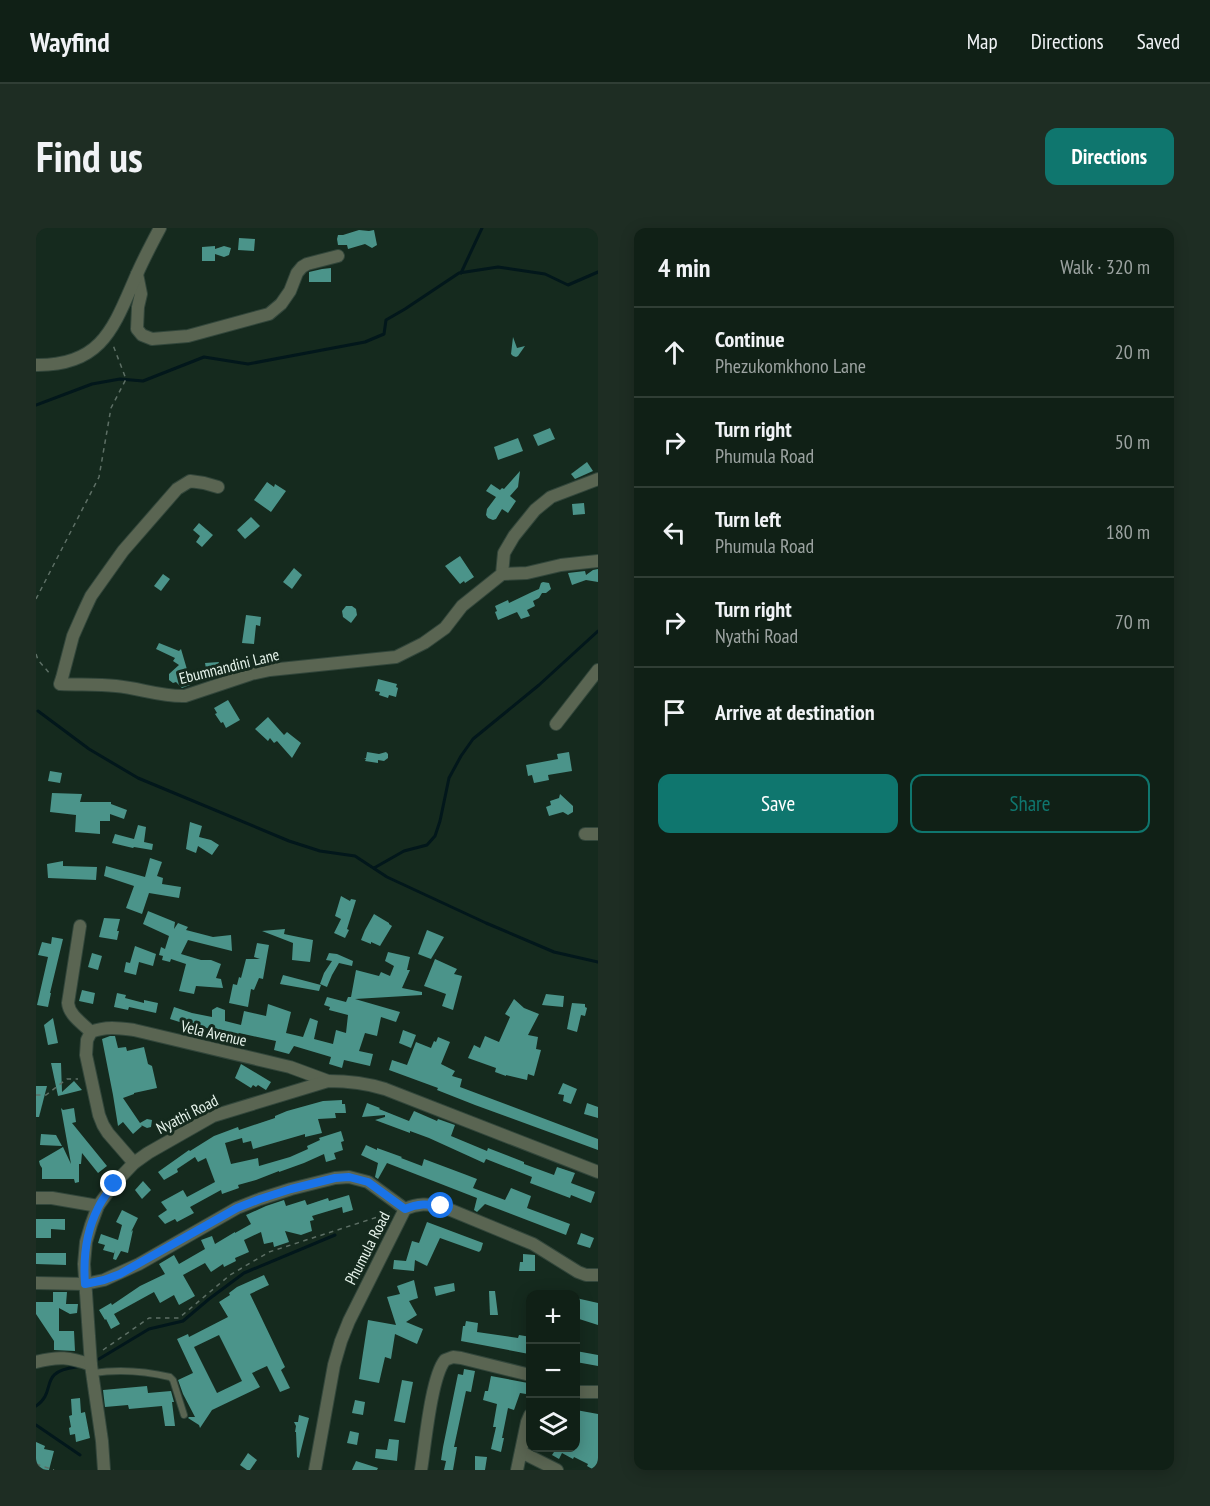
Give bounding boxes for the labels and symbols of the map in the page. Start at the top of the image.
street label: Ebumnandini Lane [177,644,281,688]
street label: Vela Avenue [178,1016,249,1050]
street label: Nyathi Road [153,1090,221,1138]
route end [100,1170,126,1196]
route start [427,1192,453,1218]
street label: Phumula Road [340,1208,394,1288]

